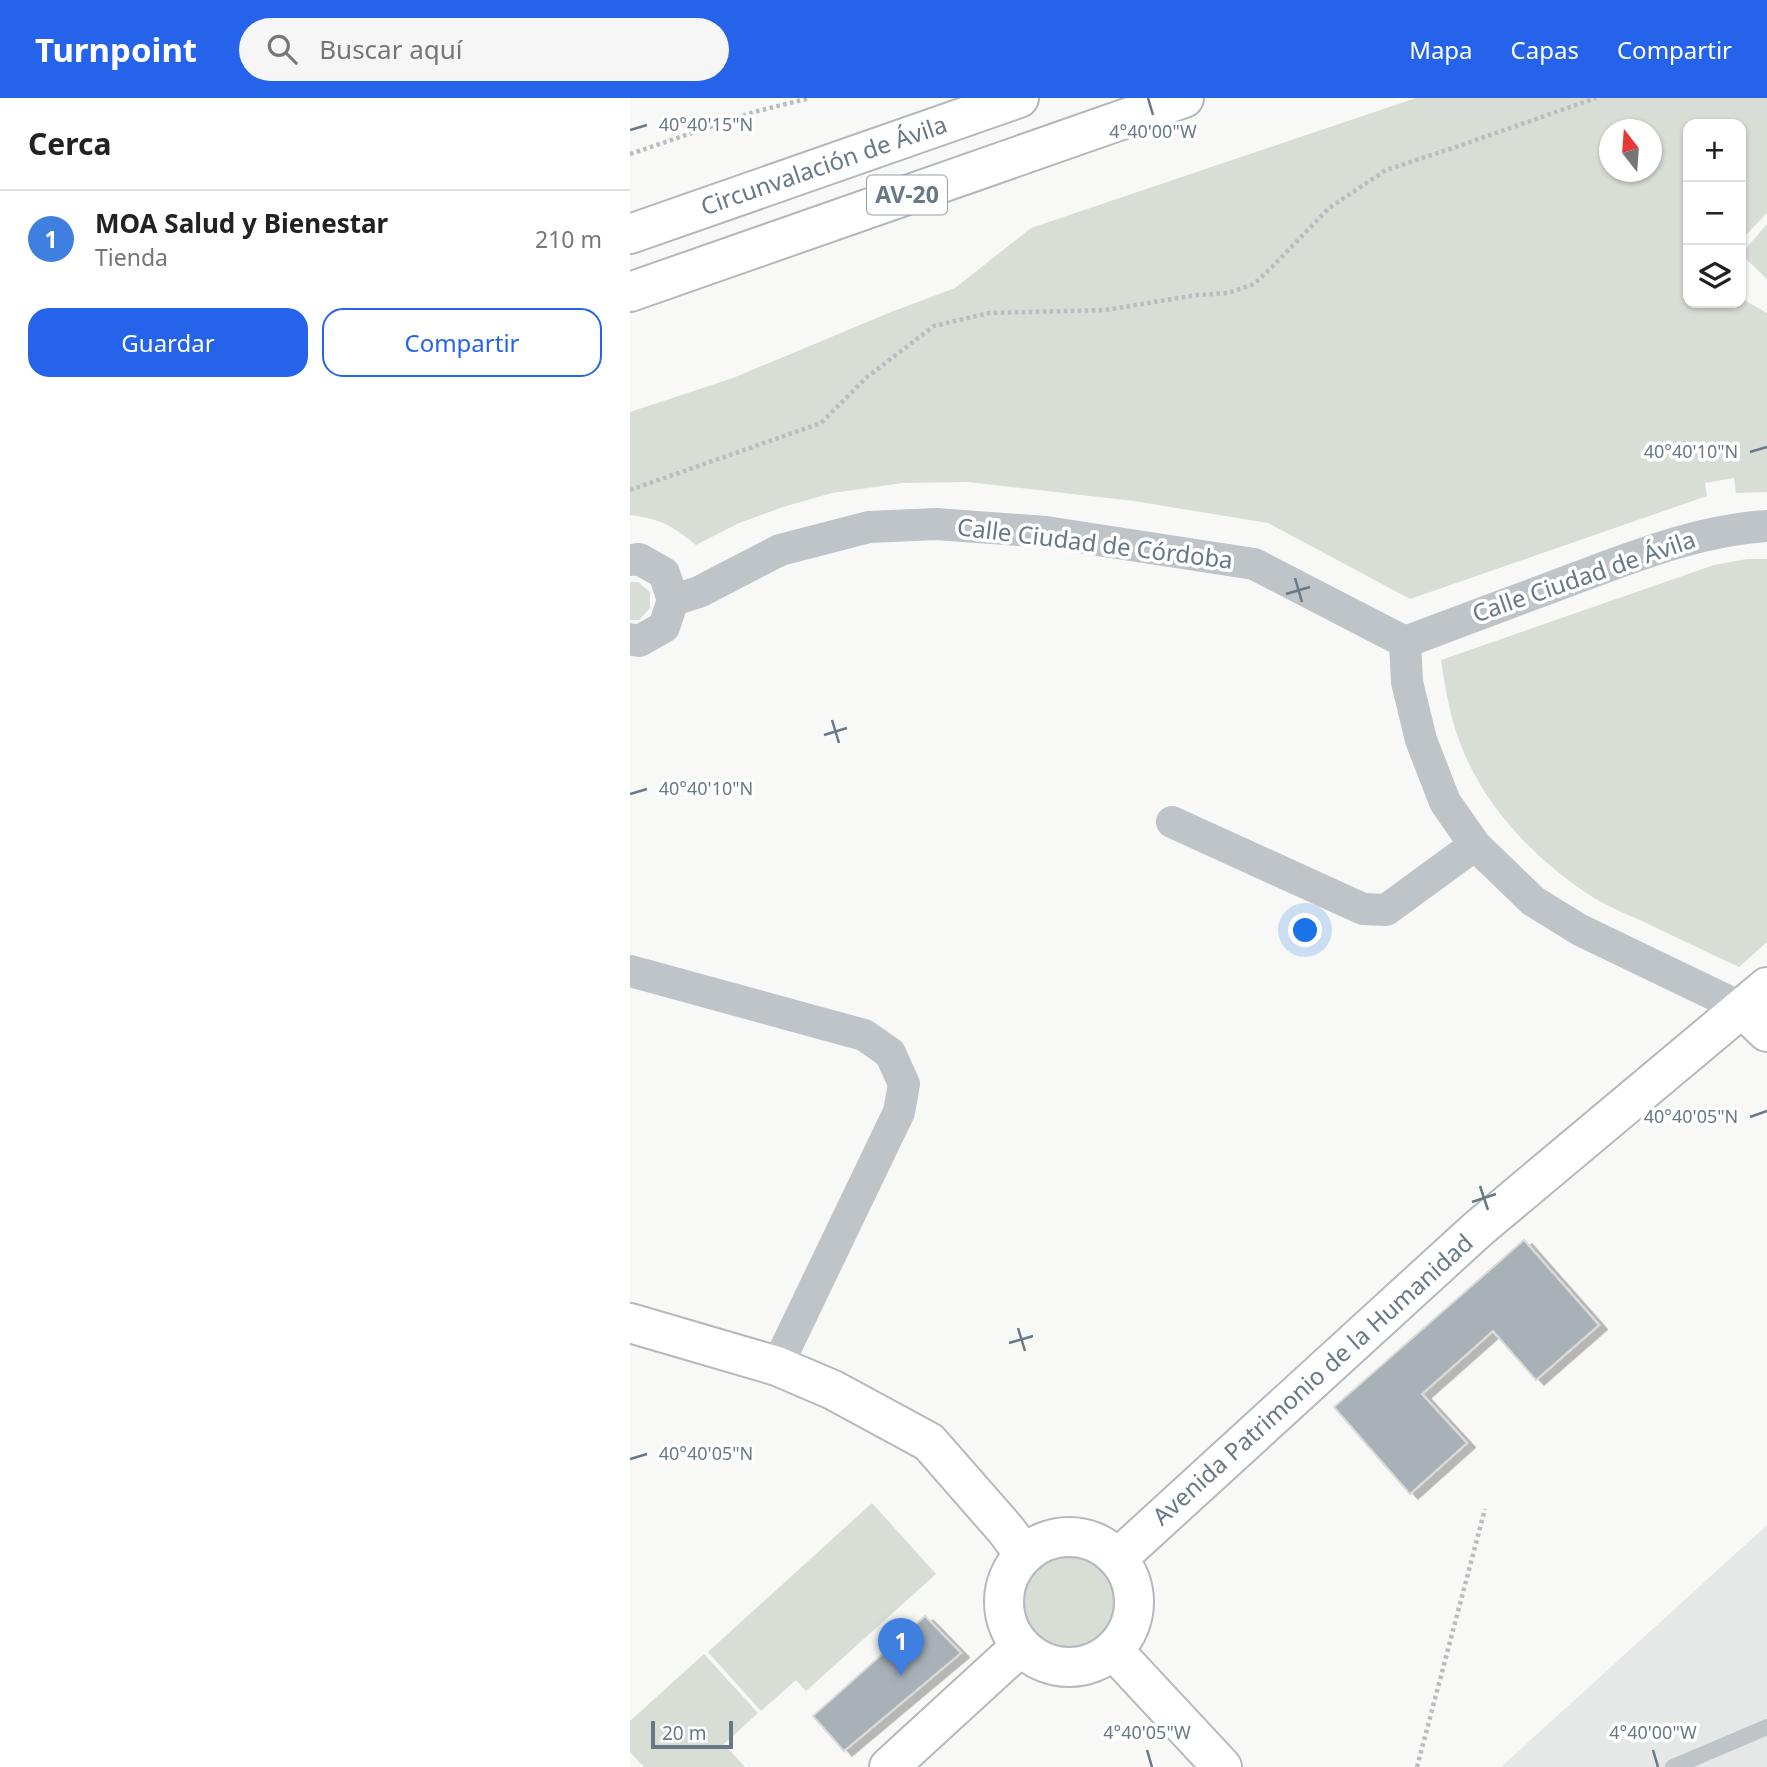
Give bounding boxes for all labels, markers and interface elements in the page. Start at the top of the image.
search box [239,18,729,81]
text: Turnpoint [35,27,197,72]
icon: search [263,30,301,68]
text: Buscar aquí [319,31,463,67]
text: Mapa [1409,33,1473,66]
text: Capas [1511,33,1579,66]
text: Compartir [1617,33,1732,66]
street label: Circunvalación de Ávila [696,107,951,222]
text: 40°40'15"N [659,112,753,136]
text: 4°40'00"W [1109,119,1197,143]
north arrow [1599,119,1662,182]
map controls [1683,119,1746,308]
button: + [1683,119,1746,182]
text: Cerca [28,123,111,164]
road number: AV-20 [867,176,947,214]
button: − [1683,182,1746,245]
text: MOA Salud y Bienestar [95,205,388,241]
text: 1 [44,223,58,255]
text: 210 m [535,223,602,255]
text: Tienda [95,241,168,273]
button: layers [1683,245,1746,308]
button: Guardar [28,308,308,377]
button: Compartir [322,308,602,377]
text: 40°40'10"N [1644,439,1738,463]
street label: Calle Ciudad de Córdoba [956,509,1235,576]
street label: Calle Ciudad de Ávila [1467,522,1700,629]
text: 40°40'10"N [659,776,753,800]
your location [1288,913,1322,947]
text: 40°40'05"N [1644,1104,1738,1128]
street label: Avenida Patrimonio de la Humanidad [1145,1226,1479,1532]
text: 40°40'05"N [659,1441,753,1465]
pin: 1 [878,1618,924,1676]
scale bar [651,1718,733,1750]
text: 20 m [662,1720,706,1746]
text: 4°40'05"W [1103,1720,1191,1744]
text: 4°40'00"W [1609,1720,1697,1744]

